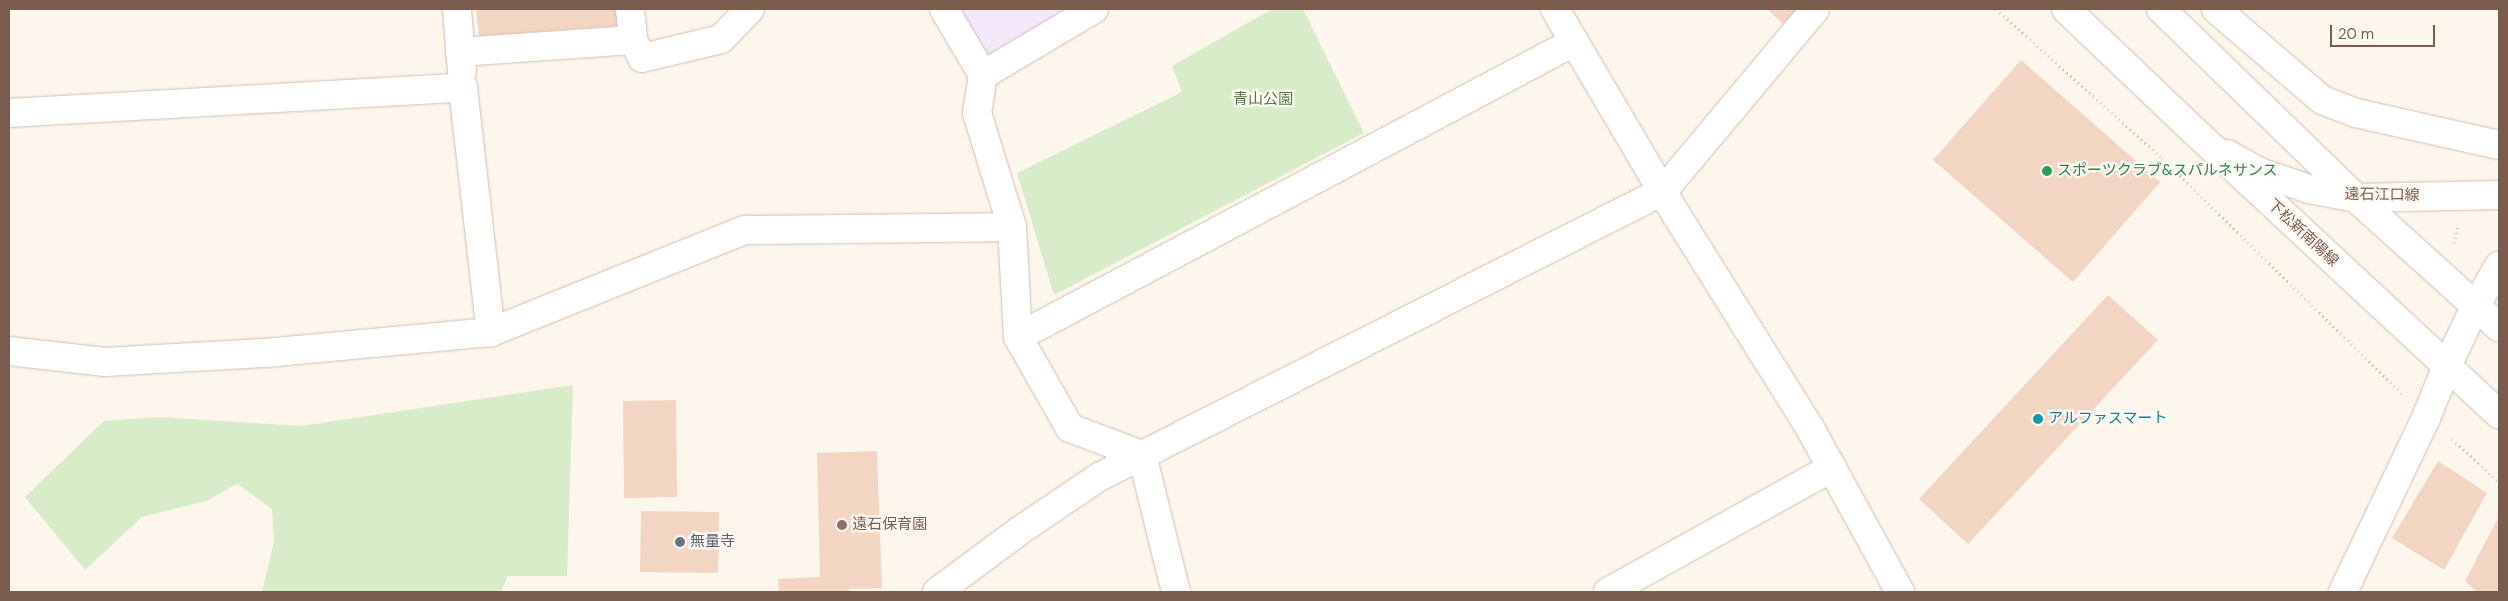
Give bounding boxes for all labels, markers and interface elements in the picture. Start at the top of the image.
scale bar [2333,15,2438,47]
text: 20 m [2338,24,2374,44]
park label: 青山公園 [1233,91,1293,109]
place label: スポーツクラブ&スパルネサンス [2057,162,2278,180]
marker: スポーツクラブ&スパルネサンス [2041,165,2053,177]
street label: 遠石江口線 [2344,185,2420,205]
street label: 下松新南陽線 [2264,196,2342,270]
place label: アルファスマート [2048,410,2168,428]
marker: アルファスマート [2032,413,2044,425]
place label: 遠石保育園 [852,516,927,534]
marker: 遠石保育園 [836,519,848,531]
place label: 無量寺 [690,533,735,551]
marker: 無量寺 [674,536,686,548]

